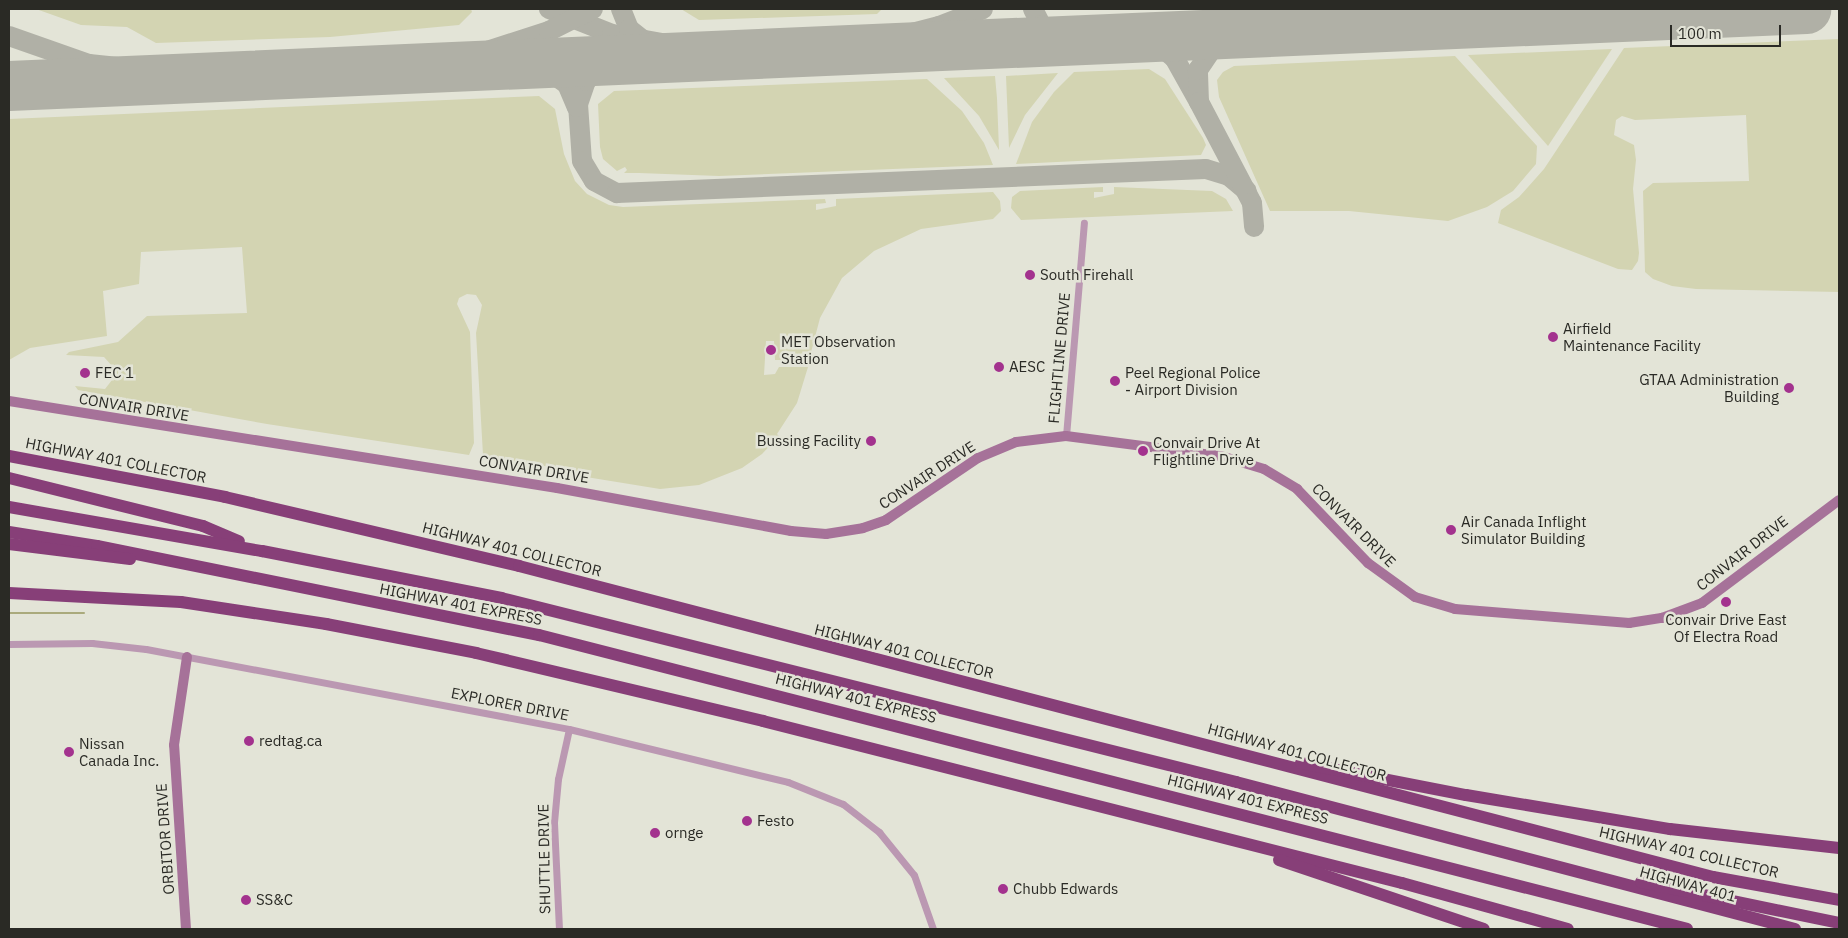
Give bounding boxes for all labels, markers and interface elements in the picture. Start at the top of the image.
scale bar [1673,15,1784,47]
text: 100 m [1678,24,1722,43]
place label: South Firehall [1040,266,1133,284]
marker: South Firehall [1024,269,1036,281]
street label: FLIGHTLINE DRIVE [1044,292,1074,424]
place label: Airfield Maintenance Facility [1563,319,1701,354]
marker: Airfield Maintenance Facility [1547,331,1559,343]
place label: MET Observation Station [781,332,896,367]
marker: MET Observation Station [765,344,777,356]
place label: AESC [1009,358,1045,376]
marker: AESC [993,361,1005,373]
place label: Peel Regional Police - Airport Division [1125,363,1260,398]
place label: FEC 1 [95,364,134,382]
marker: FEC 1 [79,367,91,379]
place label: GTAA Administration Building [1639,370,1779,405]
marker: Peel Regional Police - Airport Division [1109,375,1121,387]
marker: GTAA Administration Building [1783,382,1795,394]
street label: CONVAIR DRIVE [78,389,190,425]
place label: Bussing Facility [757,432,861,450]
place label: Convair Drive At Flightline Drive [1153,433,1260,468]
street label: HIGHWAY 401 COLLECTOR [24,434,208,486]
marker: Bussing Facility [865,435,877,447]
street label: CONVAIR DRIVE [875,437,979,513]
marker: Convair Drive At Flightline Drive [1137,445,1149,457]
street label: CONVAIR DRIVE [478,451,590,487]
street label: CONVAIR DRIVE [1308,479,1400,571]
place label: Air Canada Inflight Simulator Building [1461,512,1586,547]
street label: CONVAIR DRIVE [1693,512,1791,594]
street label: HIGHWAY 401 COLLECTOR [421,518,603,580]
marker: Air Canada Inflight Simulator Building [1445,524,1457,536]
street label: HIGHWAY 401 EXPRESS [378,579,544,629]
marker: Convair Drive East Of Electra Road [1720,596,1732,608]
place label: Convair Drive East Of Electra Road [1665,610,1787,645]
street label: HIGHWAY 401 COLLECTOR [813,620,995,682]
street label: HIGHWAY 401 EXPRESS [774,669,938,727]
street label: EXPLORER DRIVE [450,684,570,724]
street label: HIGHWAY 401 COLLECTOR [1206,719,1388,785]
place label: redtag.ca [259,732,322,750]
place label: Nissan Canada Inc. [79,734,159,769]
marker: redtag.ca [243,735,255,747]
marker: Nissan Canada Inc. [63,746,75,758]
street label: HIGHWAY 401 EXPRESS [1166,770,1330,828]
street label: ORBITOR DRIVE [152,783,178,895]
street label: SHUTTLE DRIVE [534,804,554,914]
place label: Festo [757,812,794,830]
marker: Festo [741,815,753,827]
street label: HIGHWAY 401 COLLECTOR [1597,823,1781,881]
place label: ornge [665,824,703,842]
marker: ornge [649,827,661,839]
street label: HIGHWAY 401 [1638,862,1738,906]
place label: Chubb Edwards [1013,880,1118,898]
marker: Chubb Edwards [997,883,1009,895]
place label: SS&C [256,891,293,909]
marker: SS&C [240,894,252,906]

